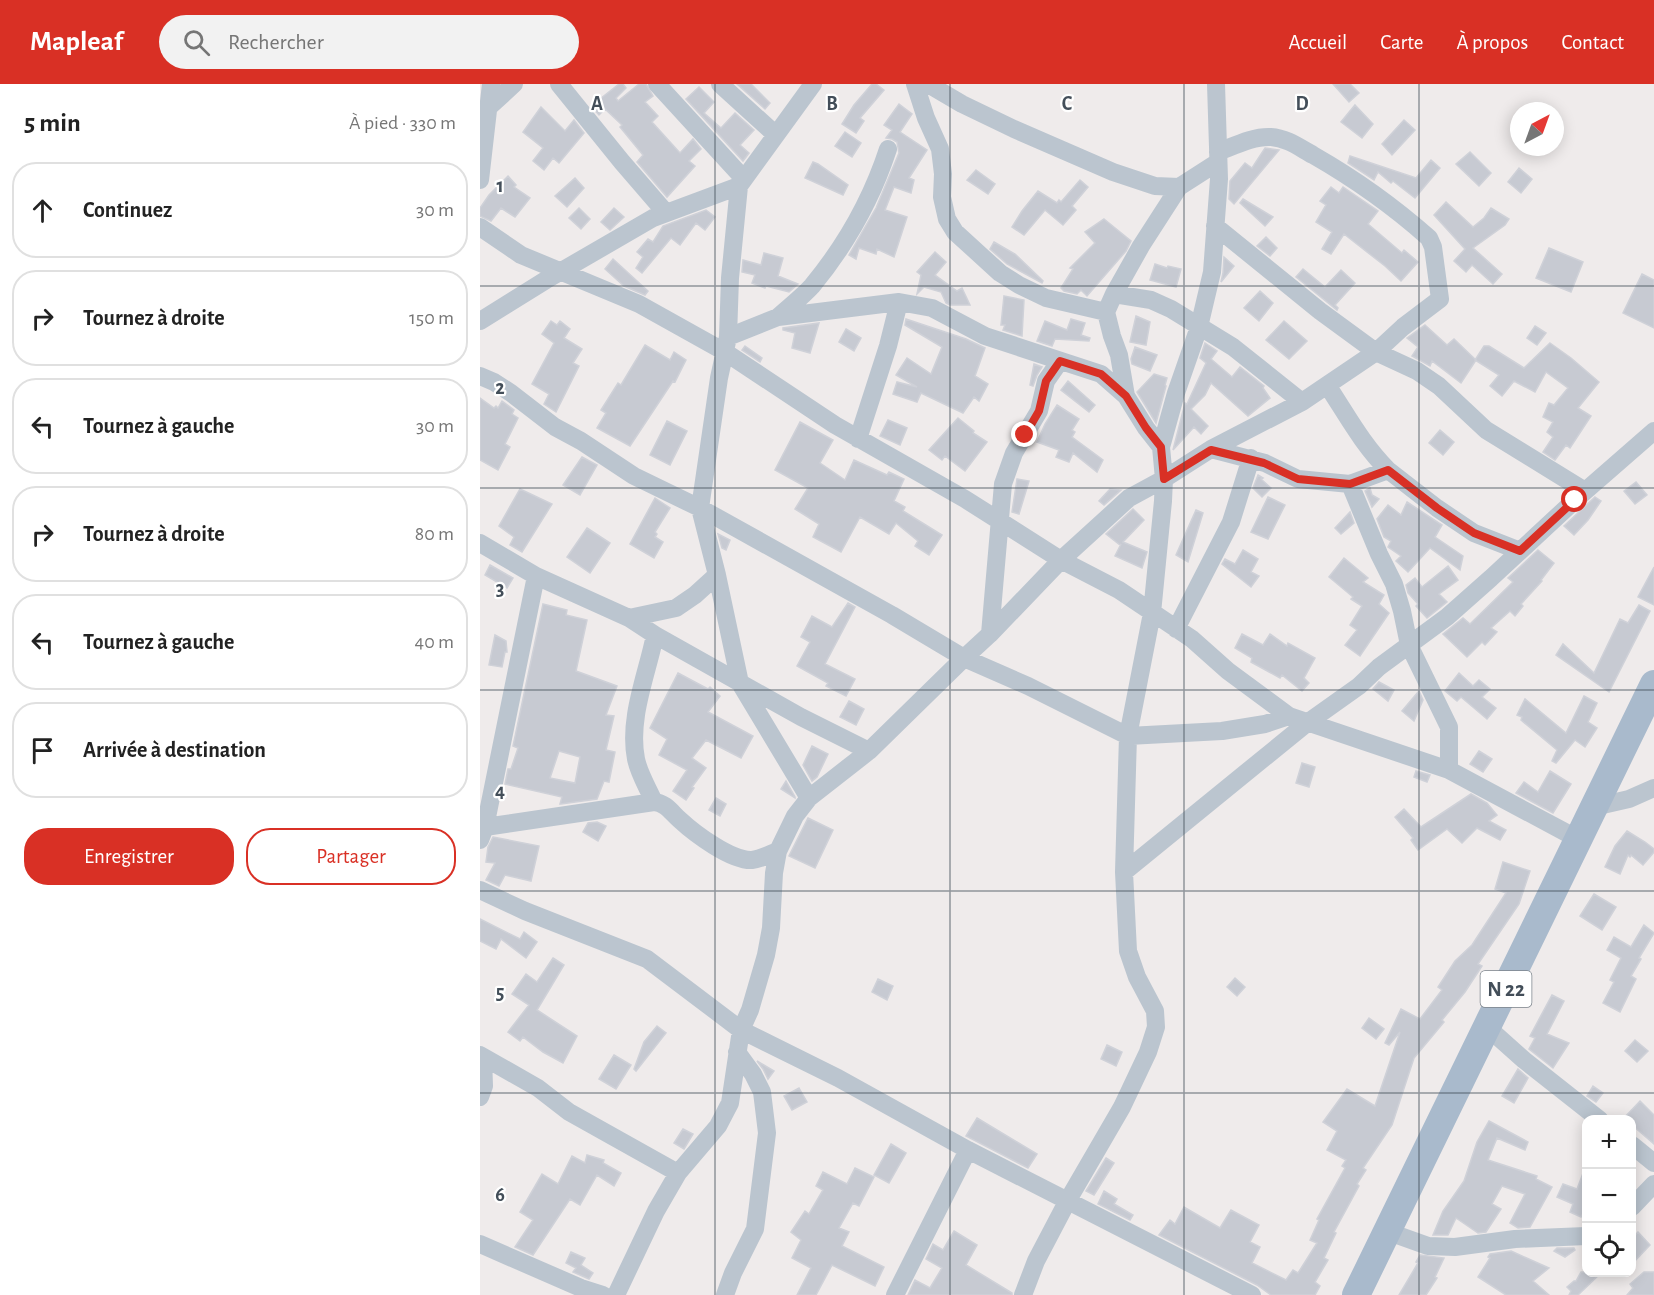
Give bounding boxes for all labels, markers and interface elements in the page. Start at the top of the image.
search box [159,15,579,69]
icon: search [180,26,213,59]
text: Mapleaf [30,28,123,56]
text: Rechercher [228,31,324,53]
text: Accueil [1289,32,1347,53]
text: Carte [1380,32,1423,53]
text: À propos [1456,32,1528,53]
text: Contact [1561,32,1624,53]
text: A [591,94,603,114]
text: B [826,94,838,114]
text: C [1062,94,1073,114]
text: D [1295,94,1309,114]
north arrow [1510,102,1564,156]
text: 5 min [24,110,81,136]
text: À pied · 330 m [349,113,456,133]
text: 1 [496,176,504,196]
icon: ahead [26,194,59,227]
text: Continuez [83,199,172,221]
text: 30 m [416,200,454,220]
icon: right [26,302,59,335]
text: Tournez à droite [83,307,225,329]
text: 150 m [409,308,454,328]
text: 2 [495,378,505,398]
icon: left [26,410,59,443]
text: Tournez à gauche [83,415,234,437]
text: 30 m [416,416,454,436]
route end [1011,421,1037,447]
route start [1561,486,1587,512]
icon: right [26,518,59,551]
text: Tournez à droite [83,523,225,545]
text: 80 m [415,524,454,544]
text: 3 [496,579,504,599]
icon: left [26,626,59,659]
text: Tournez à gauche [83,631,234,653]
text: 40 m [415,632,454,652]
icon: arrive [26,734,59,767]
text: Arrivée à destination [83,739,266,761]
text: 4 [495,781,505,801]
button: Enregistrer [24,828,234,885]
button: Partager [246,828,456,885]
road number: N 22 [1480,971,1532,1007]
text: 5 [496,983,504,1003]
map controls [1582,1115,1636,1277]
button: + [1582,1115,1636,1169]
button: − [1582,1169,1636,1223]
text: 6 [495,1185,505,1205]
button: locate [1582,1223,1636,1277]

